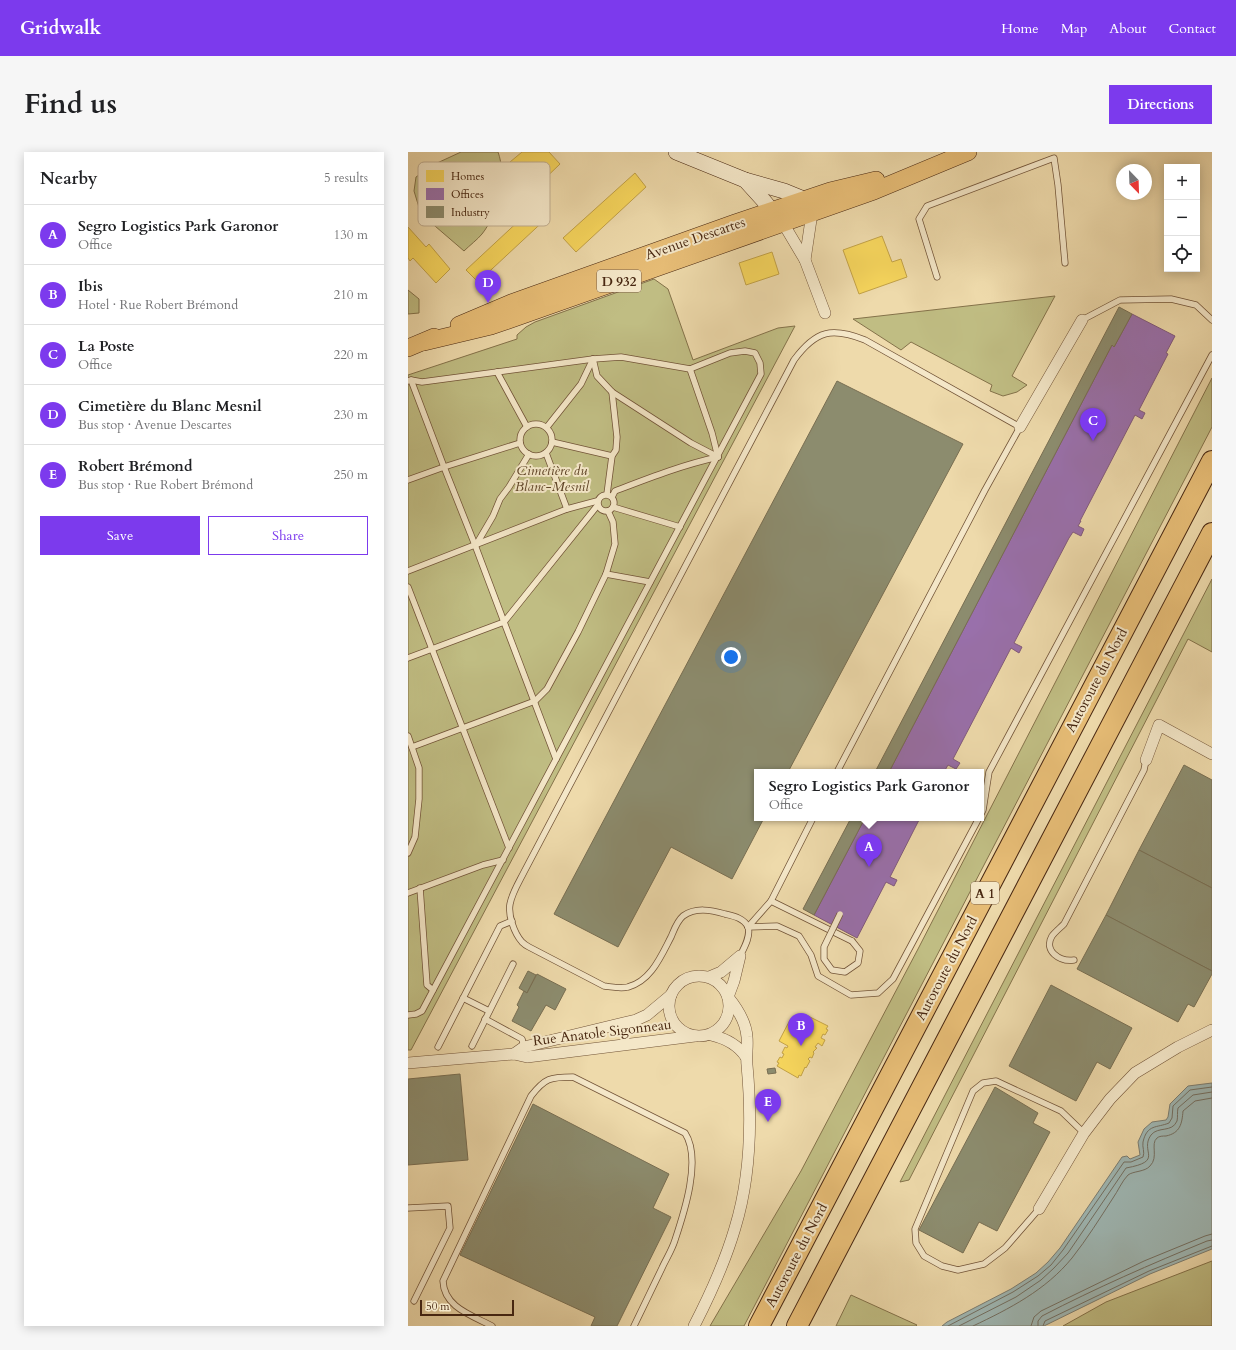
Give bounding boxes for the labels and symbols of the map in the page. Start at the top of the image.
legend [418,162,550,226]
north arrow [1116,164,1152,200]
text: Homes [451,169,484,184]
text: Offices [451,187,484,202]
text: Industry [451,205,490,220]
street label: Avenue Descartes [643,212,748,264]
pin: D [475,270,501,303]
road number: D 932 [597,270,641,292]
pin: C [1080,408,1106,441]
park label: Cimetière du Blanc-Mesnil [515,461,590,496]
street label: Autoroute du Nord [1061,624,1132,736]
your location [721,647,741,667]
pin: A [856,834,882,867]
road number: A 1 [971,882,999,904]
street label: Autoroute du Nord [911,912,982,1024]
pin: B [788,1013,814,1046]
street label: Rue Anatole Sigonneau [532,1015,673,1050]
pin: E [755,1089,781,1122]
street label: Autoroute du Nord [761,1199,832,1311]
scale bar [420,1298,514,1317]

